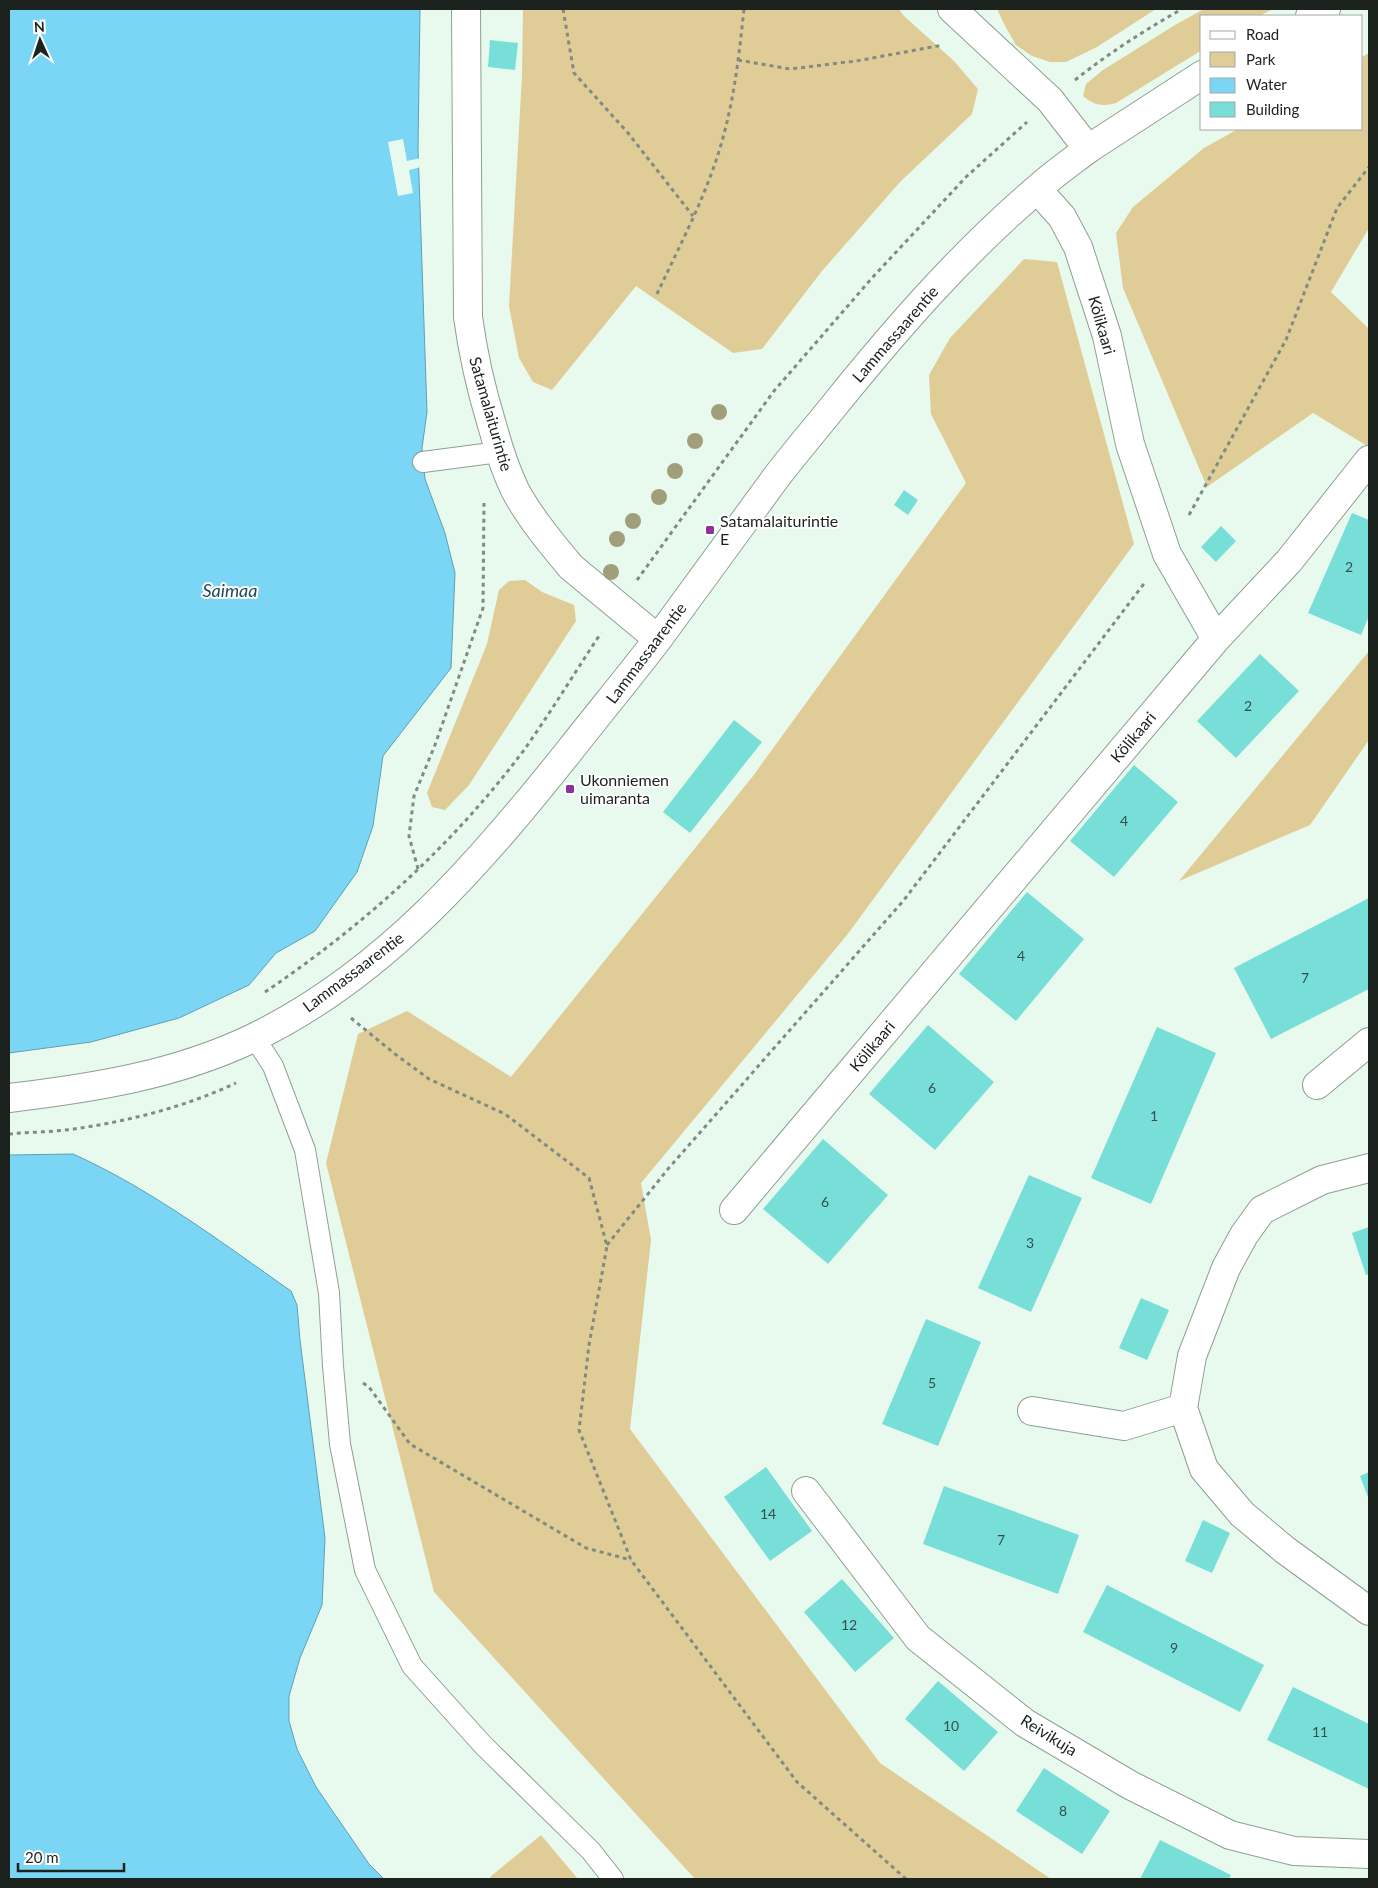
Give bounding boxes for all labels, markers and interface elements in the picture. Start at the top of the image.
north arrow [15,15,65,65]
legend [1200,15,1363,130]
text: N [33,18,45,35]
text: Road [1246,25,1279,43]
text: Park [1246,50,1276,68]
text: Water [1246,75,1287,93]
text: Building [1246,100,1299,118]
street label: Lammassaarentie [848,282,942,386]
street label: Kölikaari [1085,293,1120,357]
street label: Satamalaiturintie [466,354,517,473]
place label: Satamalaiturintie E [720,511,838,548]
marker: Satamalaiturintie E [704,524,716,536]
house number: 2 [1345,558,1353,575]
water label: Saimaa [203,579,258,601]
street label: Lammassaarentie [602,599,690,707]
house number: 2 [1244,697,1252,714]
street label: Kölikaari [1106,707,1159,766]
place label: Ukonniemen uimaranta [580,770,669,807]
marker: Ukonniemen uimaranta [564,783,576,795]
house number: 4 [1120,812,1128,829]
street label: Lammassaarentie [299,928,407,1016]
house number: 4 [1017,947,1025,964]
house number: 7 [1301,969,1309,986]
street label: Kölikaari [845,1016,898,1075]
house number: 6 [928,1079,936,1096]
house number: 1 [1150,1107,1158,1124]
house number: 6 [821,1193,829,1210]
house number: 3 [1026,1234,1034,1251]
house number: 5 [928,1374,936,1391]
house number: 14 [760,1505,776,1522]
house number: 7 [997,1531,1005,1548]
house number: 12 [841,1616,857,1633]
house number: 9 [1170,1639,1178,1656]
street label: Reivikuja [1018,1710,1081,1759]
house number: 10 [943,1717,959,1734]
house number: 11 [1312,1723,1328,1740]
house number: 8 [1059,1802,1067,1819]
scale bar [18,1840,124,1872]
text: 20 m [25,1848,59,1866]

